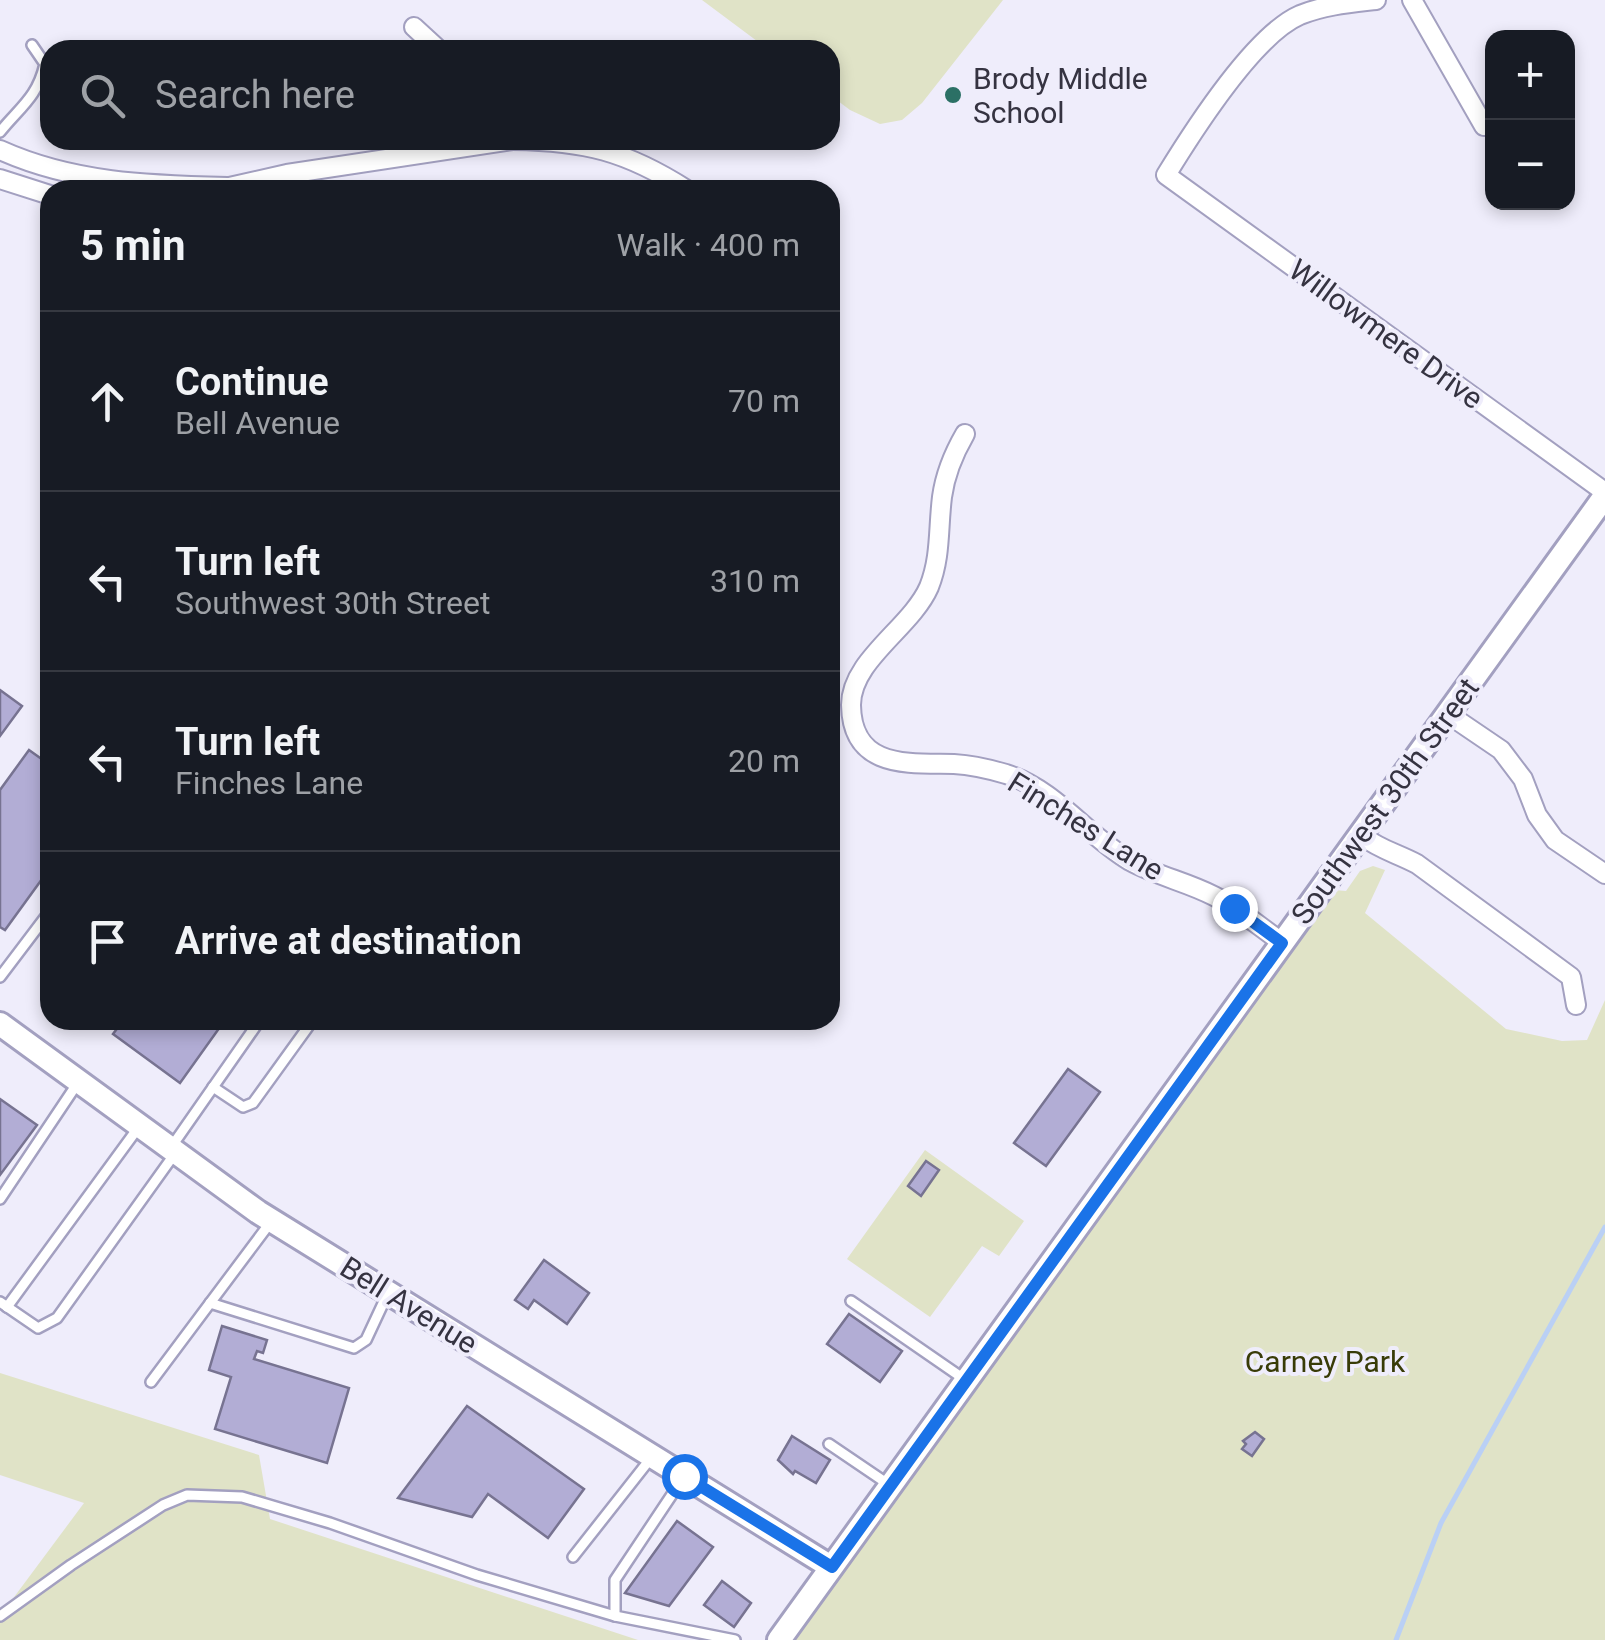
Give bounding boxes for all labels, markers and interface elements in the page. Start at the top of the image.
map controls [1485,30,1575,210]
button: + [1485,30,1575,120]
search box [40,40,840,150]
place label: Brody Middle School [973,61,1148,130]
icon: search [75,68,130,123]
text: Search here [155,73,355,117]
marker: Brody Middle School [942,84,964,106]
button: − [1485,120,1575,210]
text: 5 min [80,221,186,270]
text: Walk · 400 m [617,226,800,264]
street label: Willowmere Drive [1282,252,1490,416]
text: Continue [175,360,329,404]
icon: ahead [80,374,135,429]
text: 70 m [728,382,800,420]
text: Bell Avenue [175,404,340,442]
text: Turn left [175,540,320,584]
icon: left [80,554,135,609]
text: 310 m [710,562,800,600]
text: Southwest 30th Street [175,584,490,622]
street label: Southwest 30th Street [1284,671,1486,931]
text: Turn left [175,720,320,764]
icon: left [80,734,135,789]
text: 20 m [728,742,800,780]
text: Finches Lane [175,764,363,802]
street label: Finches Lane [1002,764,1170,888]
route end [1212,886,1258,932]
icon: arrive [80,914,135,969]
text: Arrive at destination [175,919,522,963]
street label: Bell Avenue [334,1249,484,1361]
park label: Carney Park [1245,1344,1406,1379]
route start [662,1454,708,1500]

